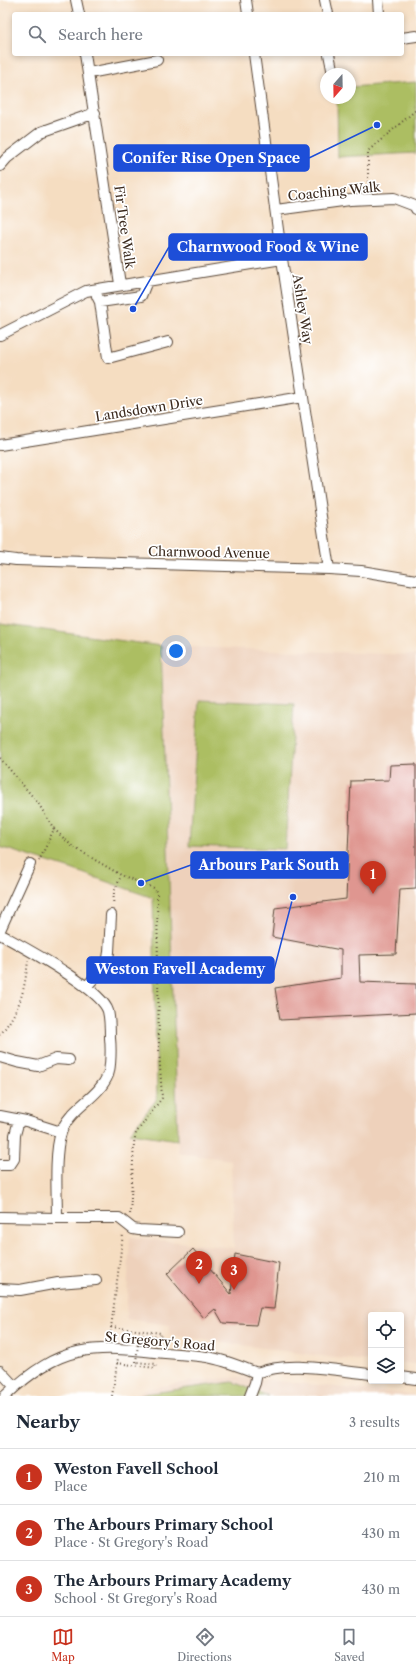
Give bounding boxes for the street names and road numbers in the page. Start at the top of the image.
street label: Coaching Walk [287,178,382,204]
street label: Fir Tree Walk [111,184,139,270]
street label: Ashley Way [289,272,317,346]
street label: Landsdown Drive [94,392,204,424]
street label: Charnwood Avenue [148,543,270,561]
street label: St Gregory's Road [104,1328,216,1354]

